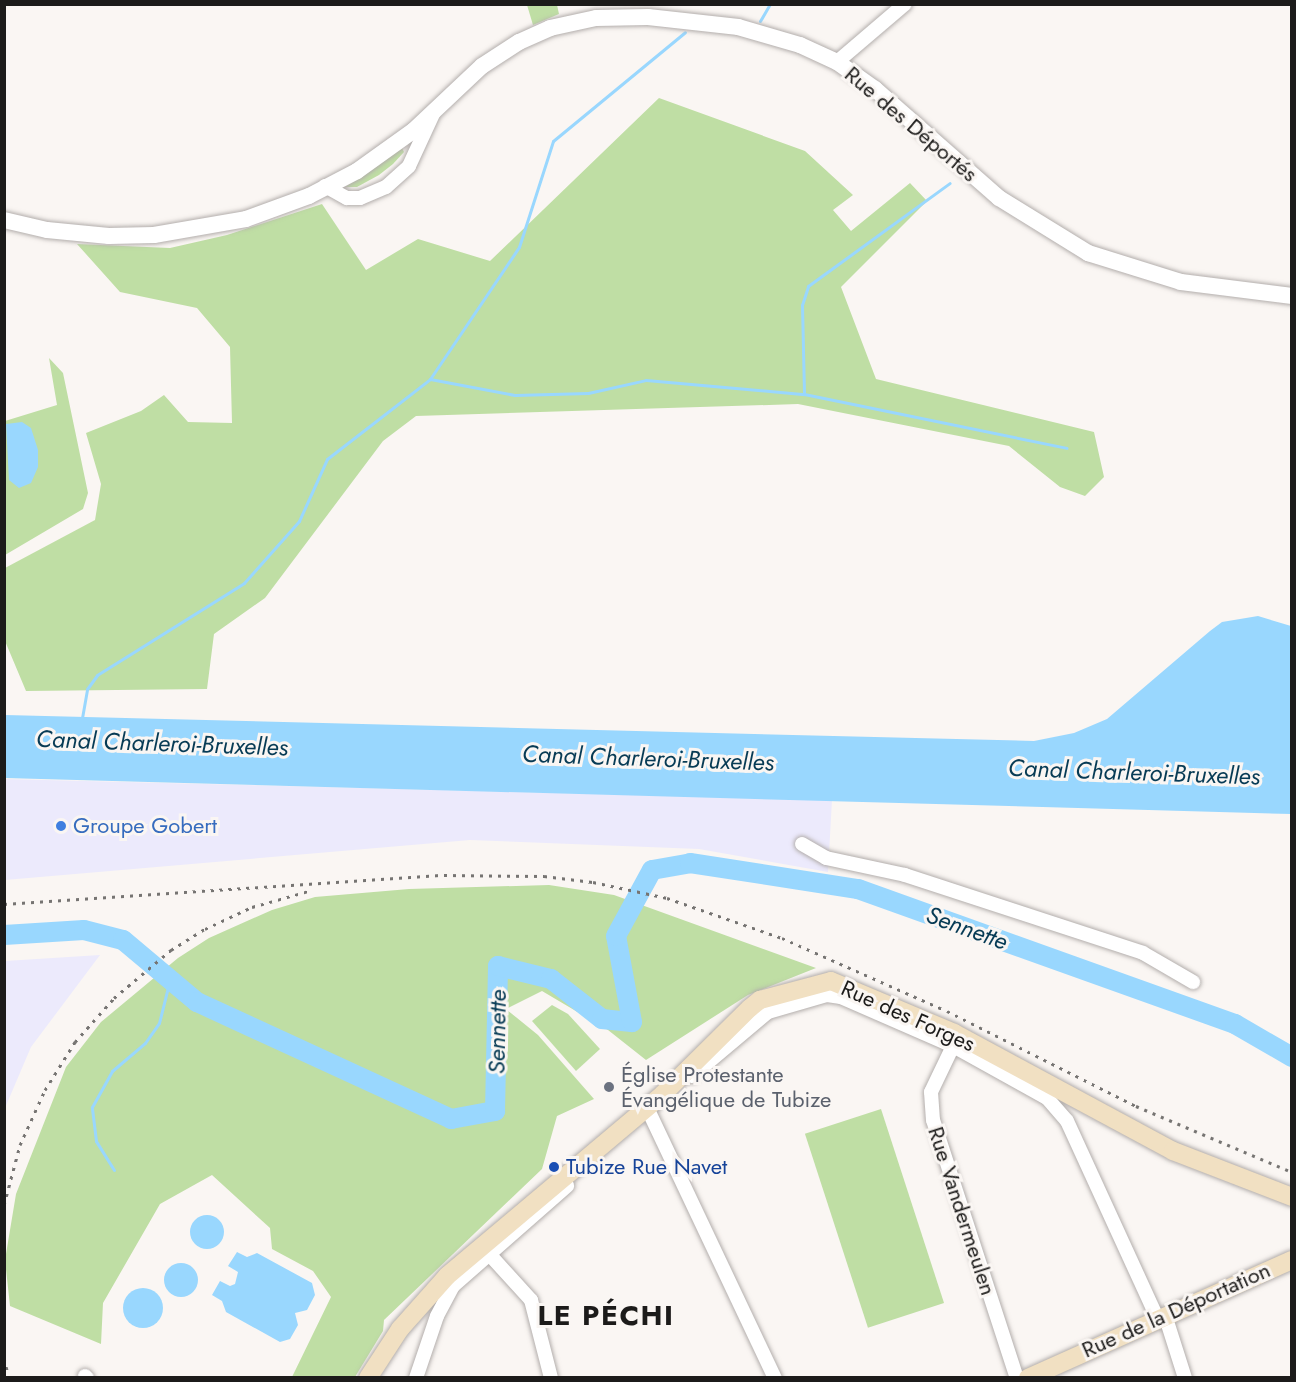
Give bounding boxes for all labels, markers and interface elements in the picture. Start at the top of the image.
street label: Rue des Déportés [839,61,983,187]
water label: Canal Charleroi-Bruxelles [36,724,288,762]
water label: Canal Charleroi-Bruxelles [522,739,774,777]
water label: Canal Charleroi-Bruxelles [1008,753,1260,791]
place label: Groupe Gobert [73,813,217,839]
marker: Groupe Gobert [54,819,68,833]
water label: Sennette [922,900,1012,956]
street label: Rue des Forges [837,975,979,1057]
water label: Sennette [482,990,512,1074]
place label: Église Protestante Évangélique de Tubize [621,1061,831,1112]
marker: Église Protestante Évangélique de Tubize [602,1080,616,1094]
street label: Rue Vandermeulen [922,1123,1002,1299]
place label: Tubize Rue Navet [566,1154,727,1180]
marker: Tubize Rue Navet [547,1160,561,1174]
street label: Rue de la Déportation [1078,1257,1274,1363]
district label: LE PÉCHI [538,1299,674,1333]

